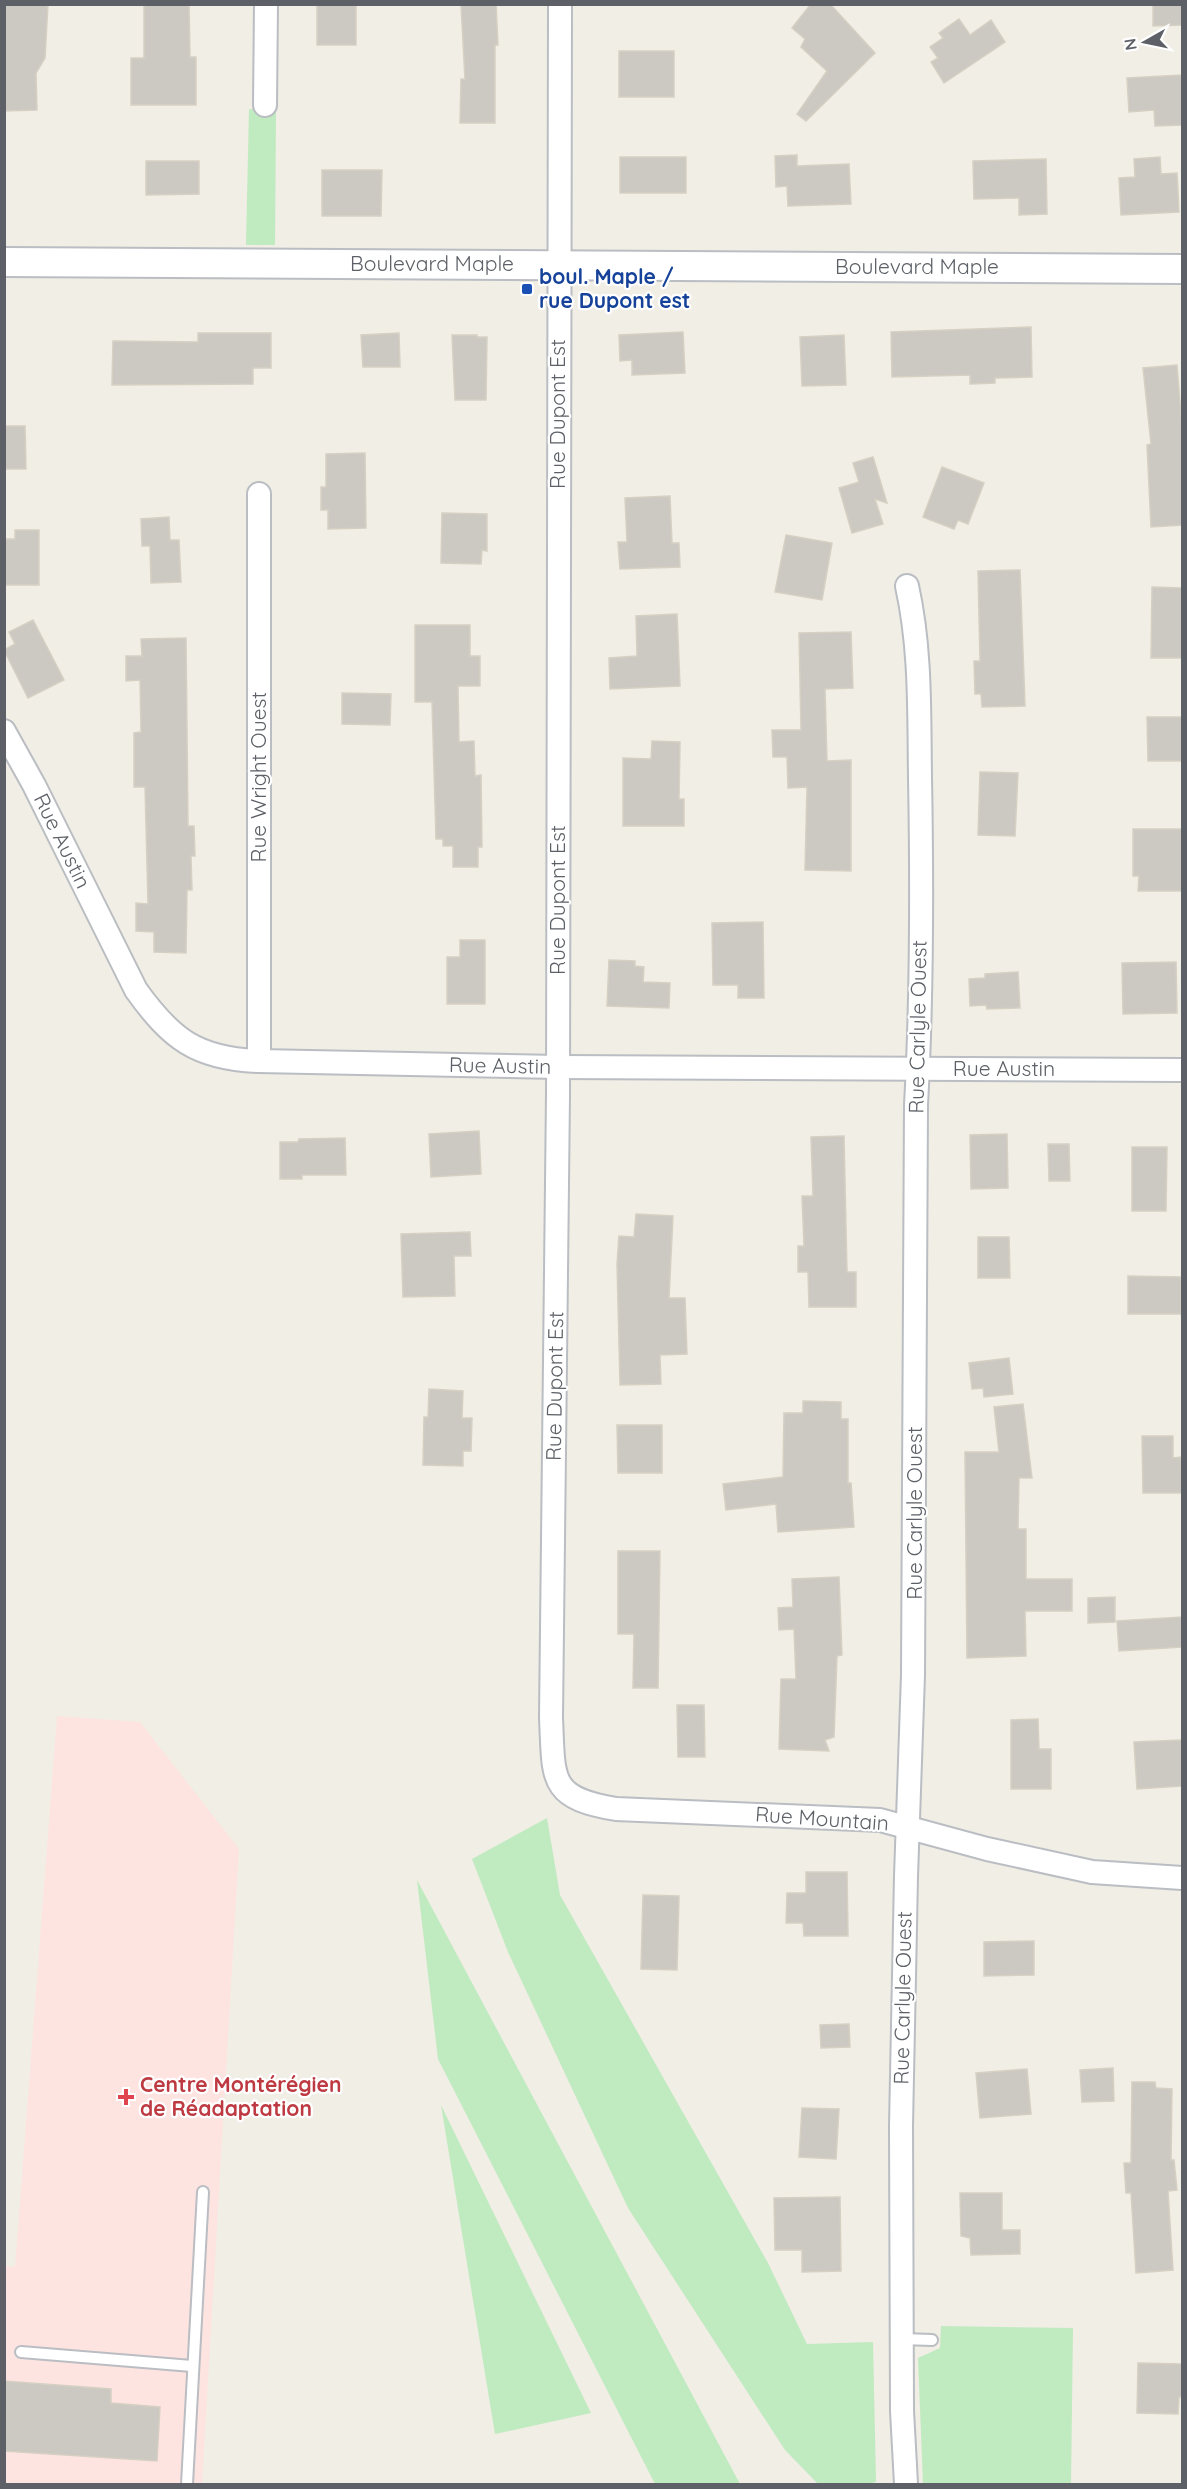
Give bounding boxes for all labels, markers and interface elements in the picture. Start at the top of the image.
north arrow [1115,12,1175,72]
text: N [1119,37,1141,52]
street label: Boulevard Maple [350,250,514,276]
street label: Boulevard Maple [835,253,999,279]
place label: boul. Maple / rue Dupont est [539,263,690,313]
marker: boul. Maple / rue Dupont est [520,282,534,296]
street label: Rue Dupont Est [544,339,570,489]
street label: Rue Wright Ouest [245,692,271,862]
street label: Rue Austin [29,789,97,892]
street label: Rue Dupont Est [544,825,570,975]
street label: Rue Carlyle Ouest [902,940,932,1114]
street label: Rue Austin [449,1051,551,1079]
street label: Rue Austin [953,1055,1055,1081]
street label: Rue Dupont Est [540,1311,568,1461]
street label: Rue Carlyle Ouest [901,1426,927,1600]
street label: Rue Mountain [754,1800,890,1836]
street label: Rue Carlyle Ouest [887,1911,917,2085]
place label: Centre Montérégien de Réadaptation [140,2071,341,2121]
marker: Centre Montérégien de Réadaptation [117,2088,135,2106]

